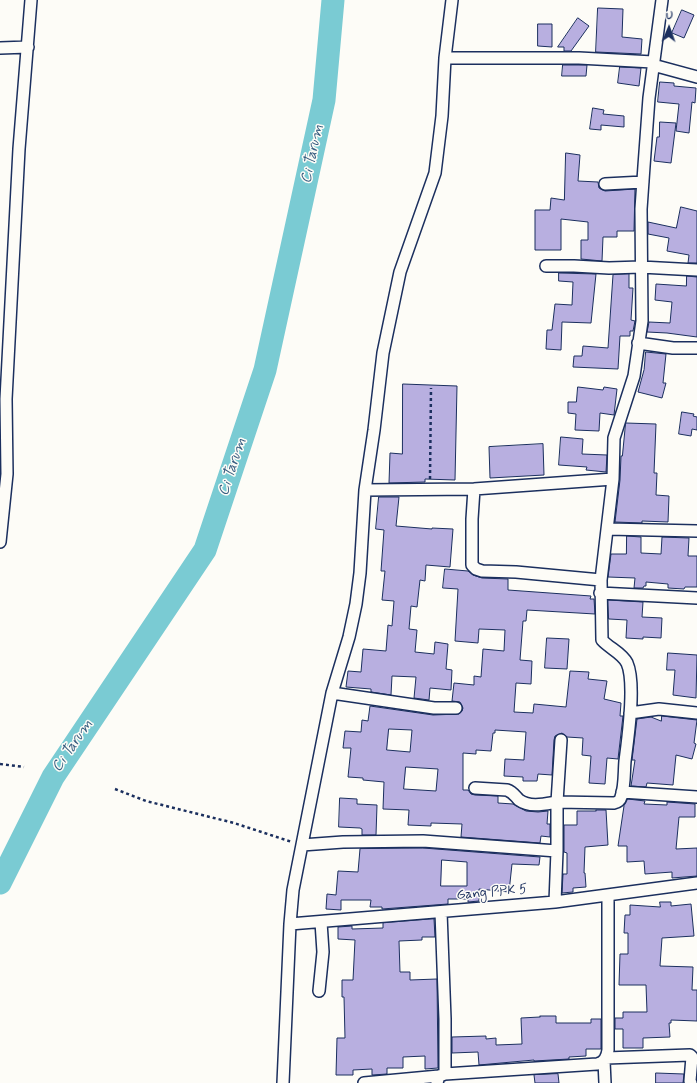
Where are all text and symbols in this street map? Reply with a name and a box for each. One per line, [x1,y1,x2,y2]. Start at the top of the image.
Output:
north arrow [649,8,689,48]
text: U [666,9,673,23]
water label: Ci Tarum [298,123,328,185]
water label: Ci Tarum [215,436,251,498]
water label: Ci Tarum [49,716,97,776]
street label: Gang PPK 5 [456,882,528,904]

